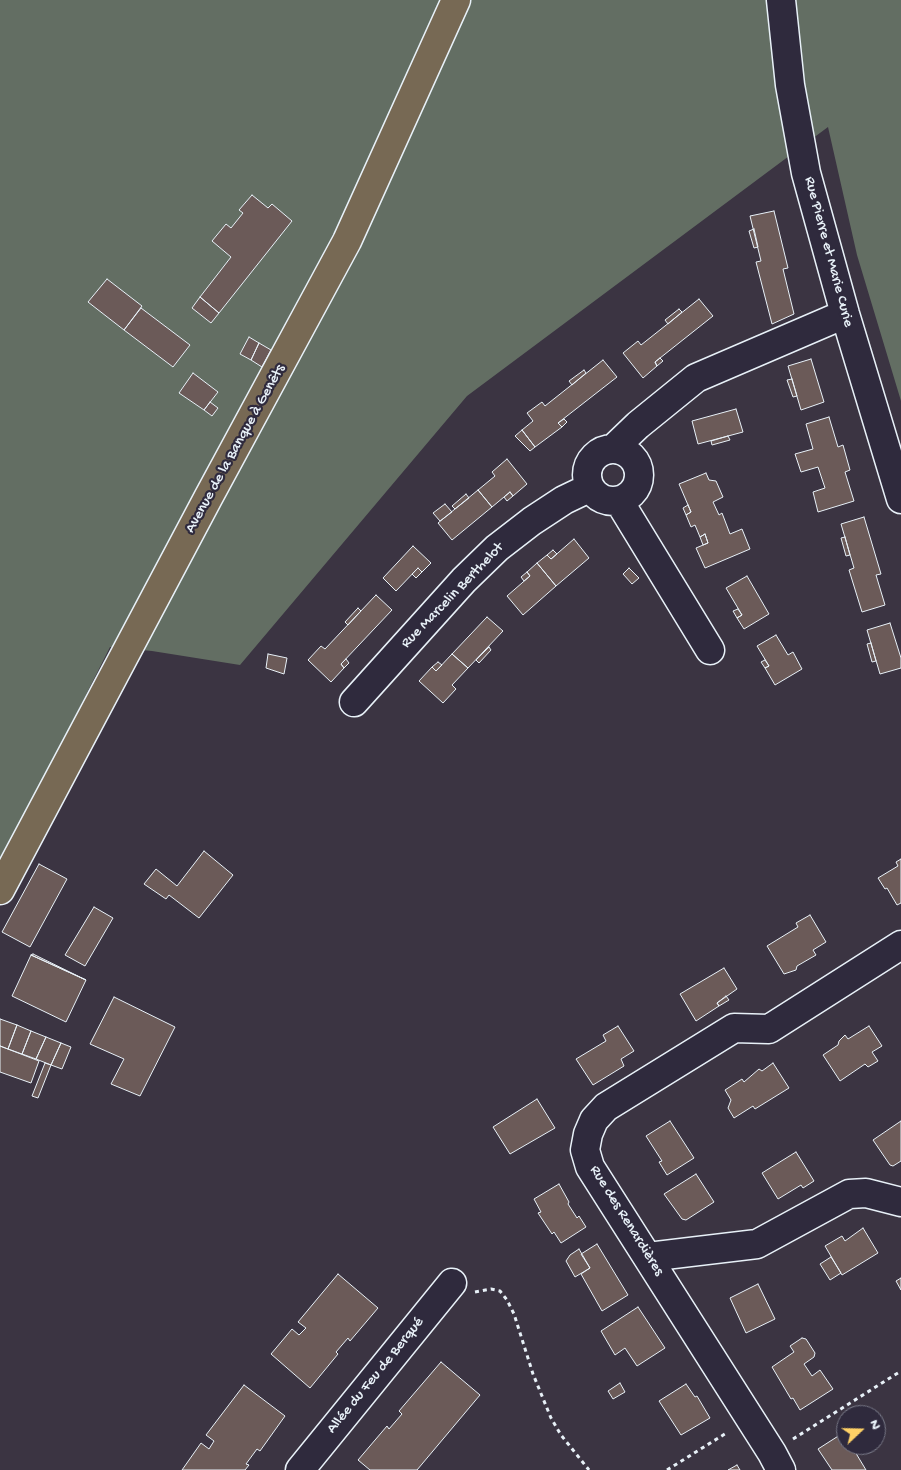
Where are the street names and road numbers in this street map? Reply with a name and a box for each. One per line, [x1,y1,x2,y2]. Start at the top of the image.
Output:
street label: Rue Pierre et Marie Curie [799,175,857,329]
street label: Avenue de la Banque à Genêts [182,362,290,536]
street label: Rue Marcelin Berthelot [398,539,508,653]
street label: Rue des Renardières [585,1163,667,1279]
street label: Allée du Feu de Berqué [324,1314,428,1438]

